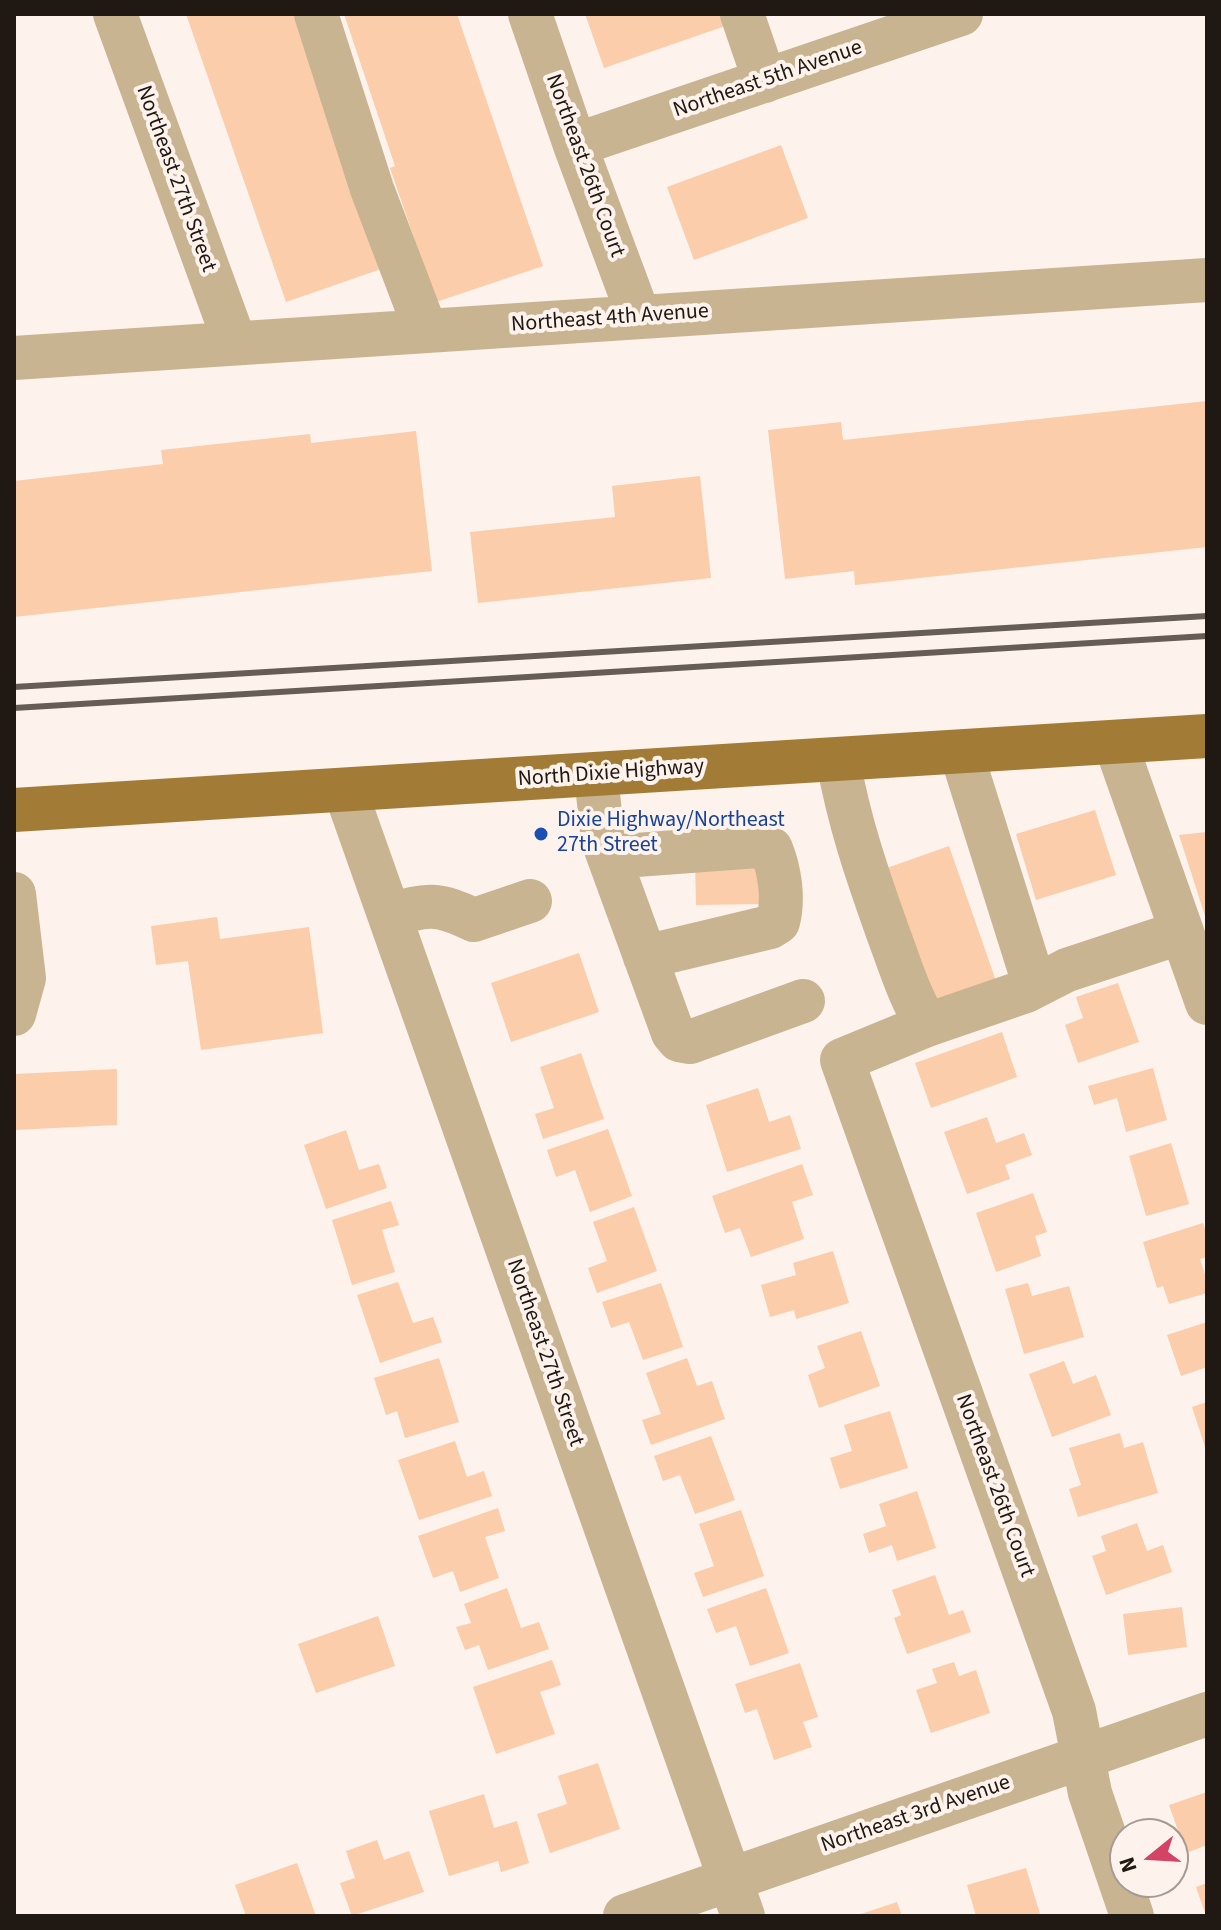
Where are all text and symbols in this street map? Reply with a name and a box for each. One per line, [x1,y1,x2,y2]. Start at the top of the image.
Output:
street label: Northeast 5th Avenue [670,35,866,125]
street label: Northeast 26th Court [539,71,629,261]
street label: Northeast 27th Street [129,82,221,276]
street label: Northeast 4th Avenue [510,299,710,339]
street label: North Dixie Highway [517,754,705,794]
place label: Dixie Highway/Northeast 27th Street [557,808,785,860]
marker: Dixie Highway/Northeast 27th Street [532,825,550,843]
street label: Northeast 27th Street [500,1256,588,1450]
street label: Northeast 26th Court [949,1391,1039,1581]
street label: Northeast 3rd Avenue [818,1770,1014,1860]
north arrow [1109,1818,1189,1898]
text: N [1111,1853,1146,1877]

